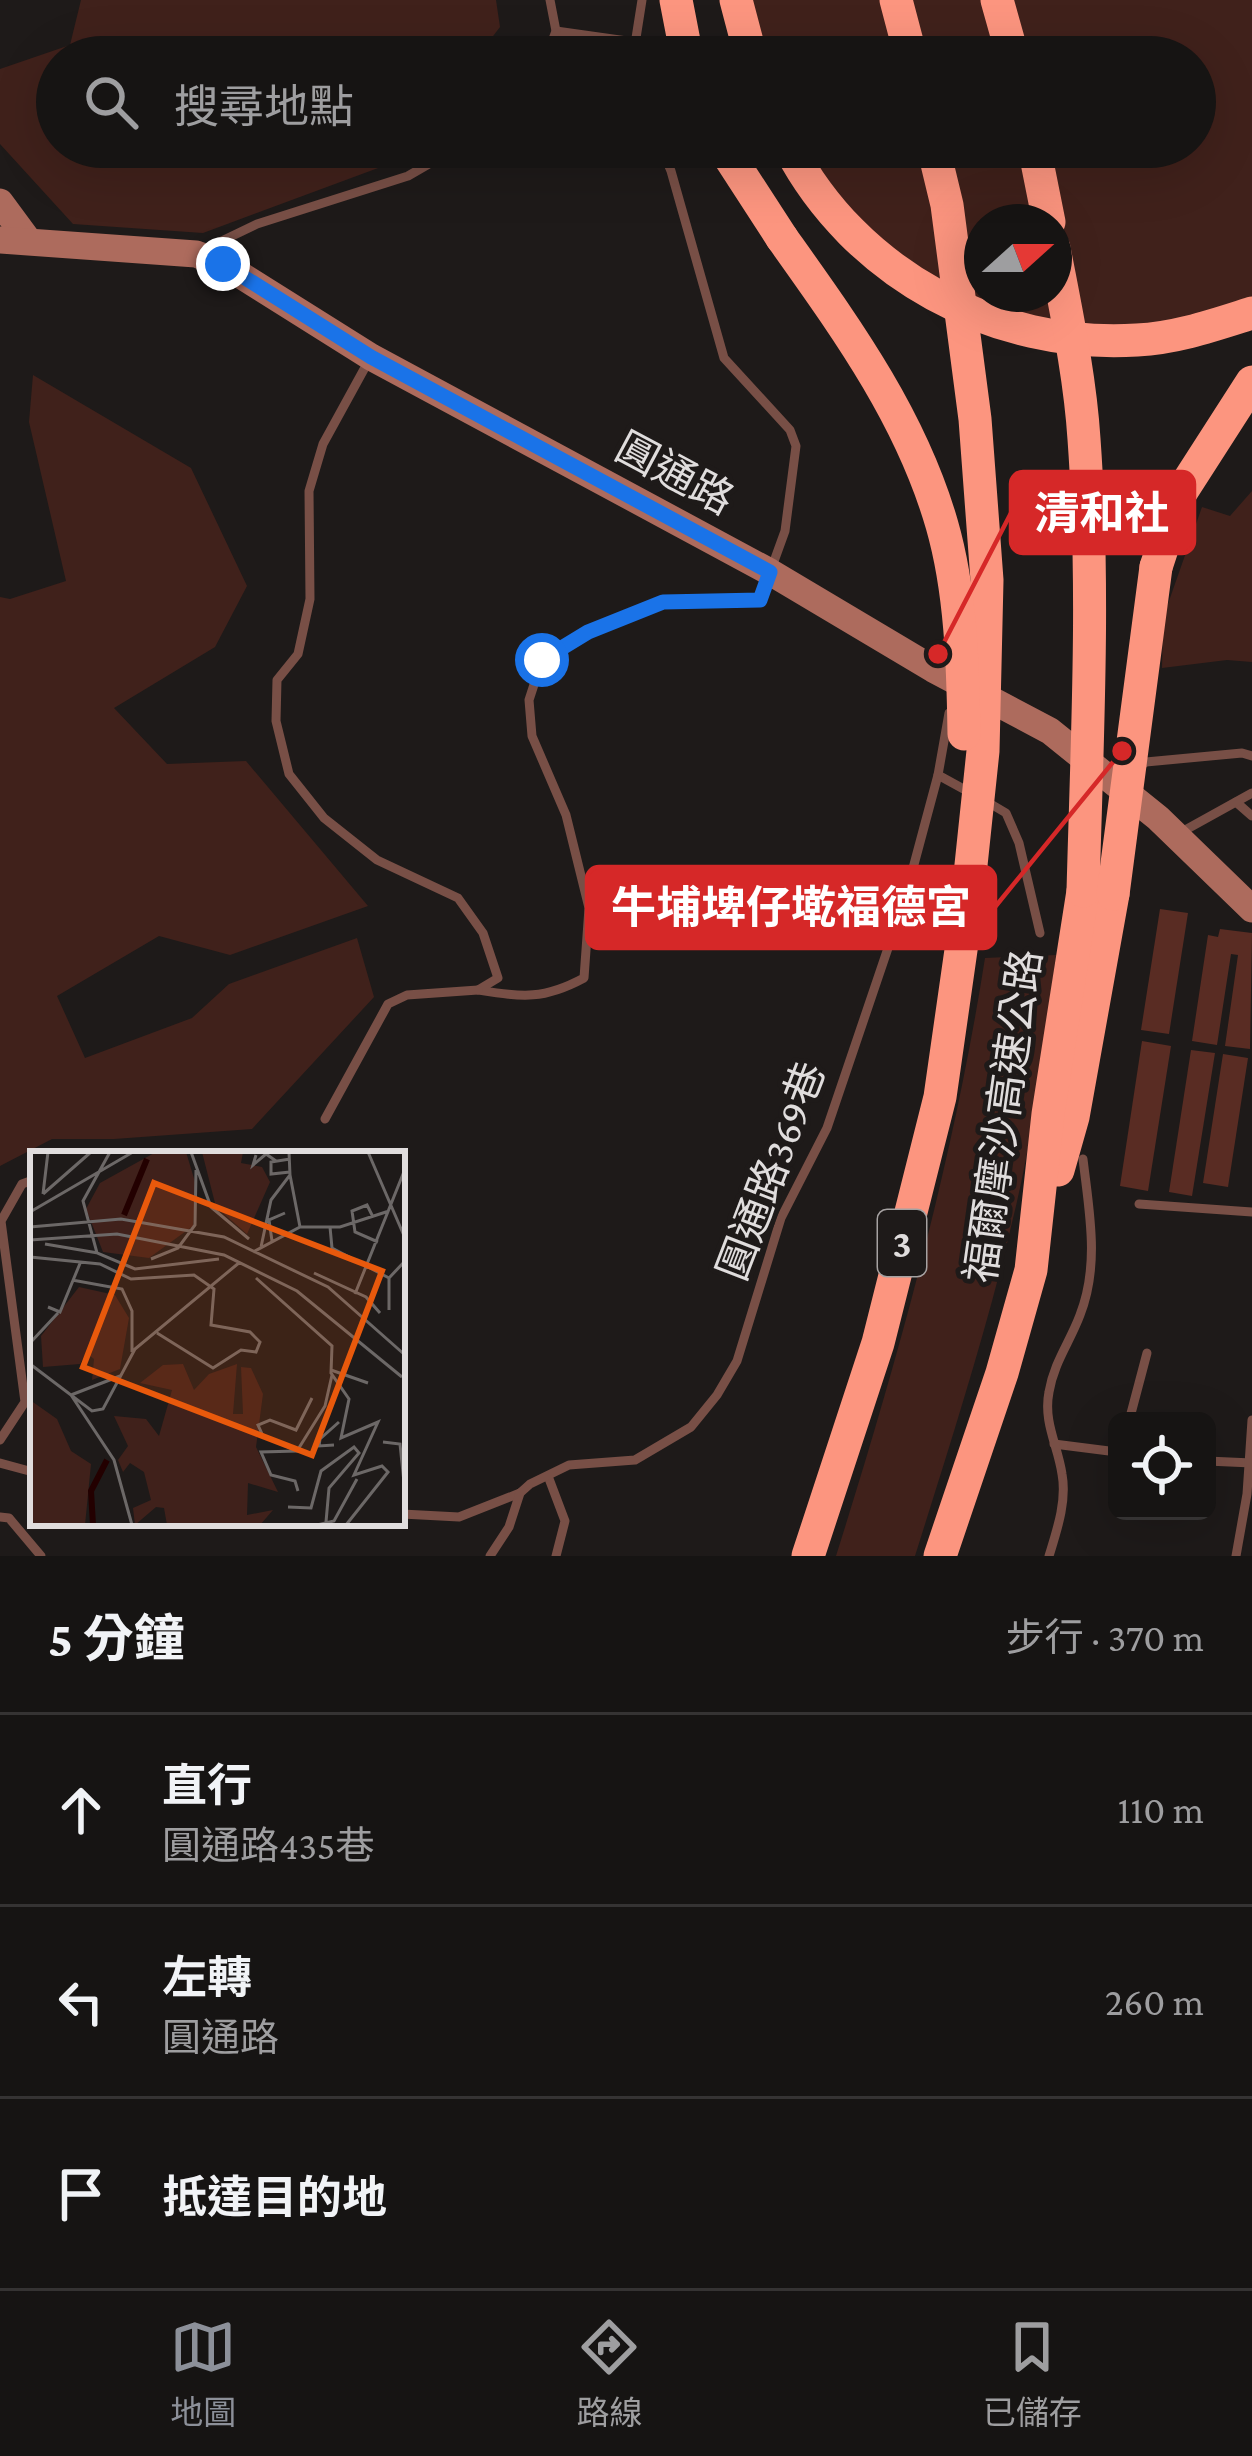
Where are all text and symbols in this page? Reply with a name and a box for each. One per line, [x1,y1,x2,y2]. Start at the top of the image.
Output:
search box [36,36,1216,168]
icon: search [78,69,144,135]
text: 搜尋地點 [174,82,354,132]
north arrow [964,204,1072,312]
route end [196,237,250,291]
street label: 圓通路 [608,423,742,523]
callout: 清和社 [1011,472,1194,553]
text: 清和社 [1034,489,1170,539]
route start [515,633,569,687]
callout: 牛埔埤仔墘福德宮 [587,867,995,948]
text: 牛埔埤仔墘福德宮 [611,883,971,933]
street label: 福爾摩沙高速公路 [956,946,1050,1286]
street label: 圓通路369巷 [708,1055,834,1287]
inset map [30,1151,405,1526]
road number: 3 [878,1210,926,1276]
map controls [1108,1412,1216,1520]
button: locate [1108,1412,1216,1520]
text: 5 分鐘 [48,1610,185,1667]
text: 步行 · 370 m [1006,1616,1204,1659]
text: 直行 [162,1761,252,1811]
icon: ahead [48,1777,114,1843]
text: 110 m [1117,1788,1204,1831]
text: 圓通路435巷 [162,1824,374,1867]
text: 左轉 [162,1953,252,2003]
icon: left [48,1969,114,2035]
text: 260 m [1105,1980,1204,2023]
text: 圓通路 [162,2016,279,2059]
icon: arrive [48,2161,114,2227]
text: 抵達目的地 [162,2173,387,2223]
tab: 地圖 [170,2314,236,2434]
tab: 路線 [576,2314,642,2434]
tab: 已儲存 [983,2314,1082,2434]

